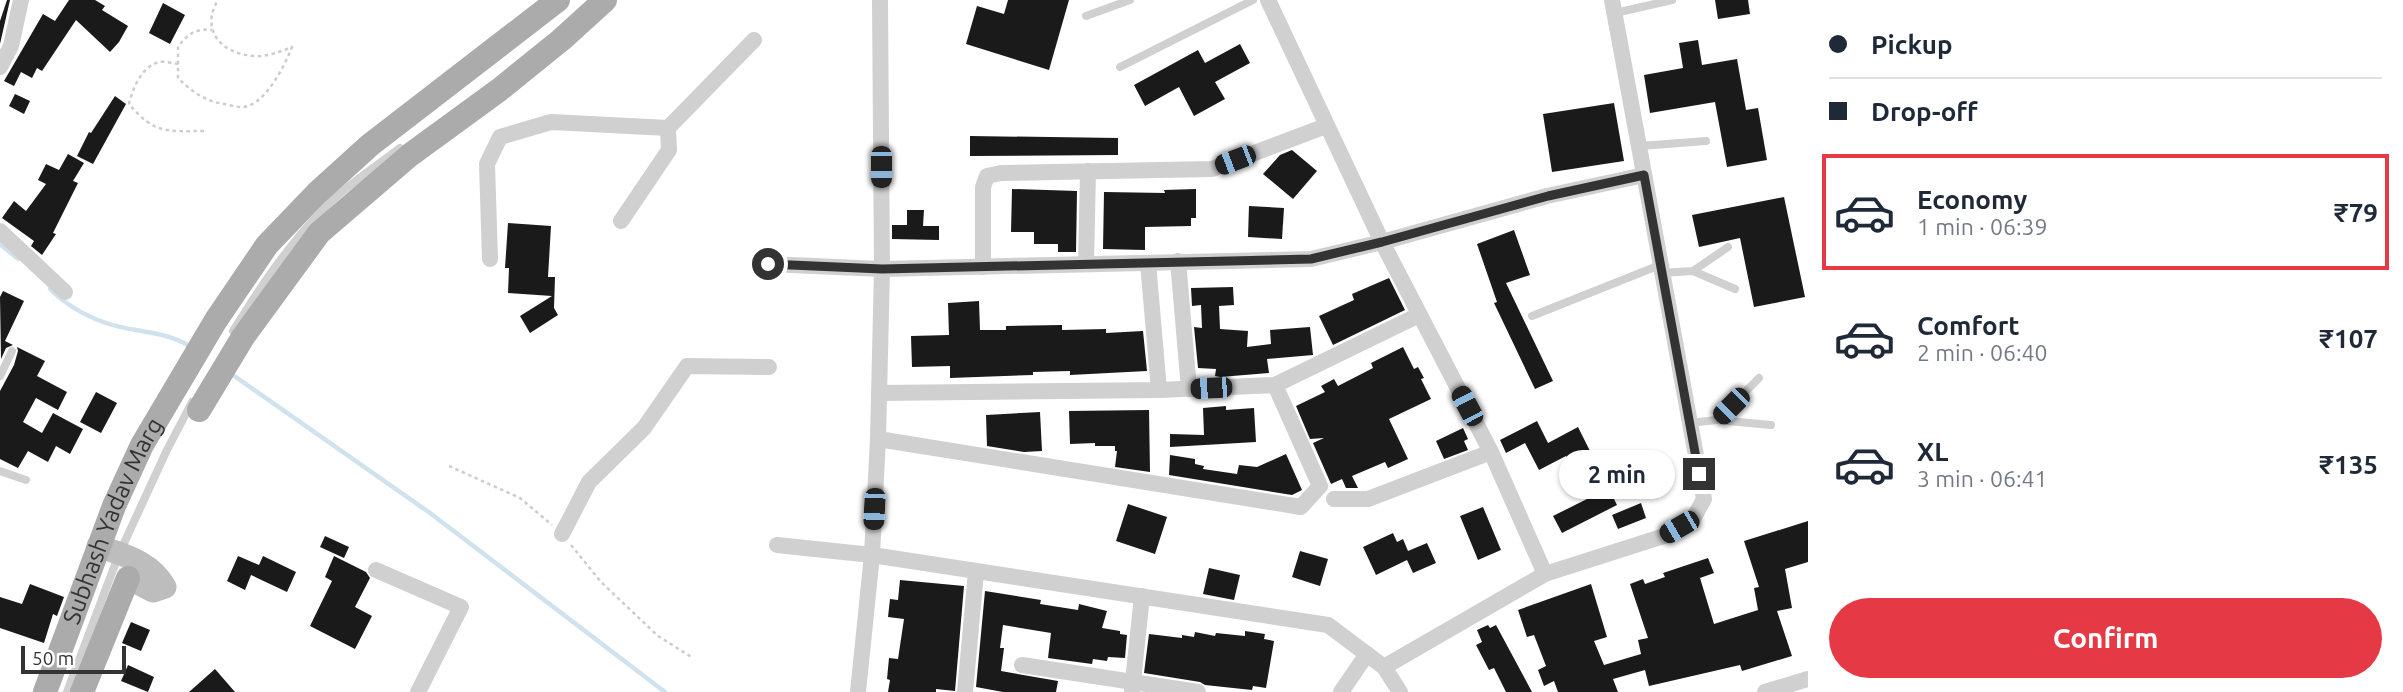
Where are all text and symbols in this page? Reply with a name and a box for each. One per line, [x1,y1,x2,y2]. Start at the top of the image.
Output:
text: Pickup [1871,30,1953,59]
text: Drop-off [1871,97,1978,126]
car [1212,143,1259,177]
car [871,146,892,188]
icon: car [1833,181,1896,244]
text: Economy [1917,185,2027,214]
text: ₹79 [2334,198,2378,227]
text: 1 min · 06:39 [1917,214,2048,239]
route start [752,248,784,280]
icon: car [1833,307,1896,370]
text: Comfort [1917,311,2020,340]
text: ₹107 [2319,324,2378,353]
text: 2 min · 06:40 [1917,340,2048,365]
car [1190,376,1233,400]
car [1448,383,1487,429]
car [1709,384,1754,428]
street label: Subhash Yadav Marg [57,413,168,628]
icon: car [1833,433,1896,496]
text: XL [1917,437,1948,466]
callout: 2 min [1559,449,1674,498]
text: ₹135 [2319,450,2378,479]
route end [1683,458,1715,490]
text: 2 min [1588,462,1646,487]
text: 3 min · 06:41 [1917,466,2048,491]
car [863,487,886,531]
car [1656,507,1703,547]
button: Confirm [1829,598,2382,678]
scale bar [21,643,126,675]
text: 50 m [32,647,74,669]

